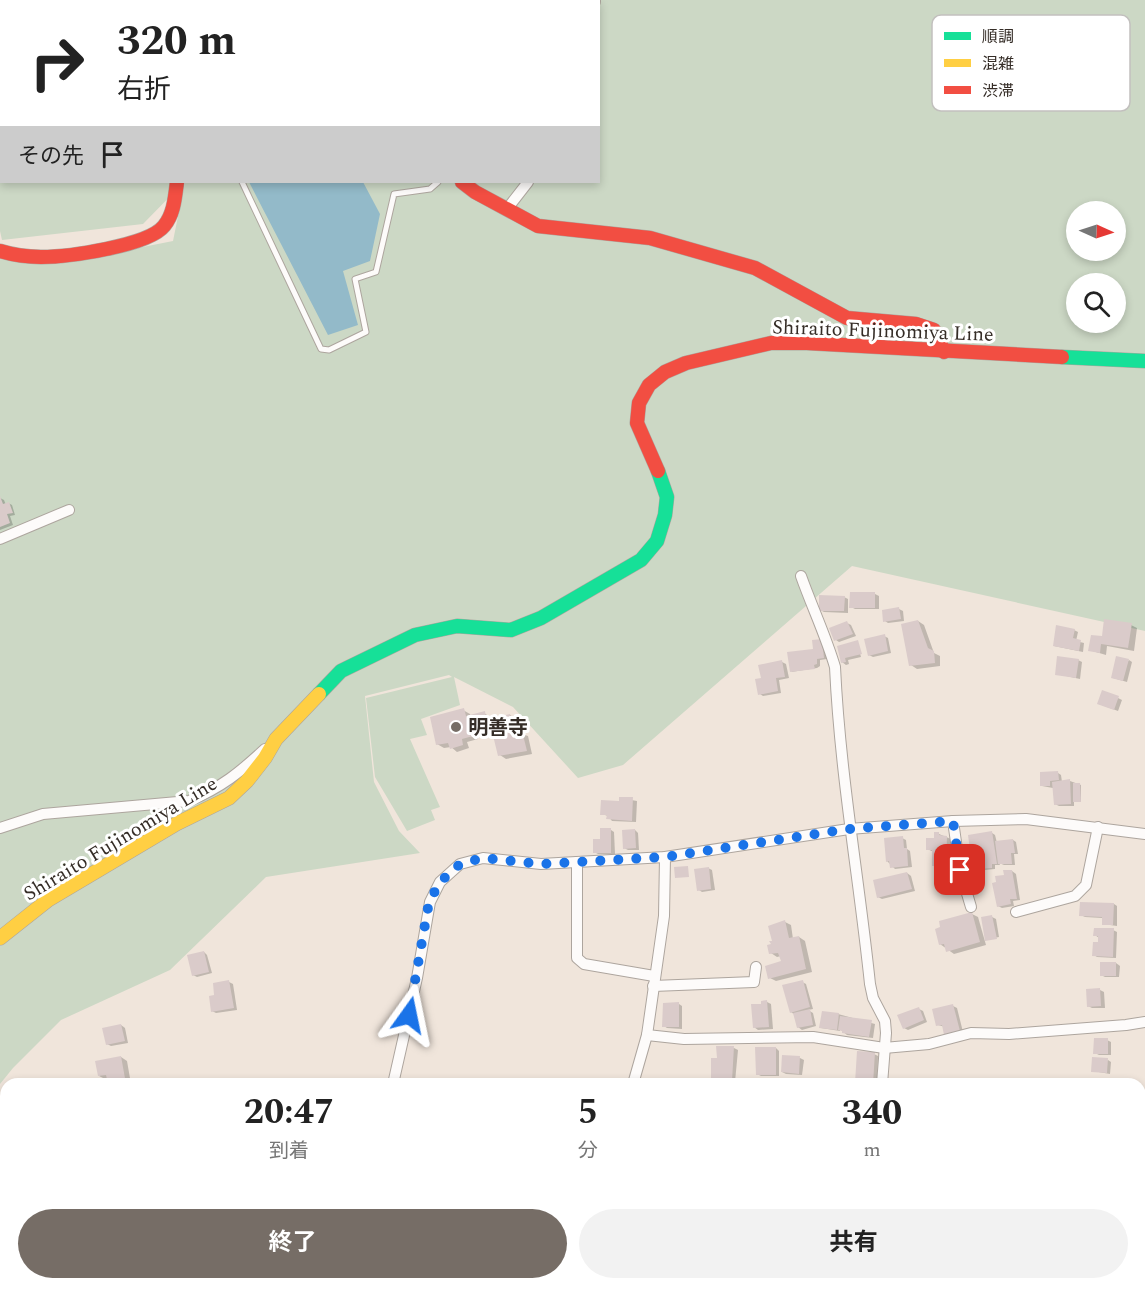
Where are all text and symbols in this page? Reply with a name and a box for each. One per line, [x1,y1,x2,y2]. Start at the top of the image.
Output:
text: 320 m [117,10,236,73]
legend [932,15,1130,111]
icon: right [18,24,96,102]
text: 順調 [982,25,1014,49]
text: 混雑 [982,52,1014,76]
text: 右折 [117,69,171,111]
text: 渋滞 [982,79,1014,103]
icon: arrive [96,138,129,171]
text: その先 [18,140,84,173]
north arrow [1066,201,1126,261]
map controls [1066,201,1126,333]
button: search [1066,273,1126,333]
street label: Shiraito Fujinomiya Line [772,312,994,350]
place label: 明善寺 [468,713,528,743]
marker: 明善寺 [449,720,463,734]
street label: Shiraito Fujinomiya Line [18,769,223,909]
pin [934,844,985,895]
icon: arrive [943,853,976,886]
position arrow [377,983,441,1047]
text: 20:47 [244,1085,334,1140]
text: 5 [578,1085,598,1140]
text: 340 [842,1086,902,1141]
text: m [863,1135,881,1165]
text: 到着 [269,1136,309,1166]
text: 分 [578,1136,598,1166]
button: 終了 [18,1209,567,1278]
button: 共有 [579,1209,1128,1278]

